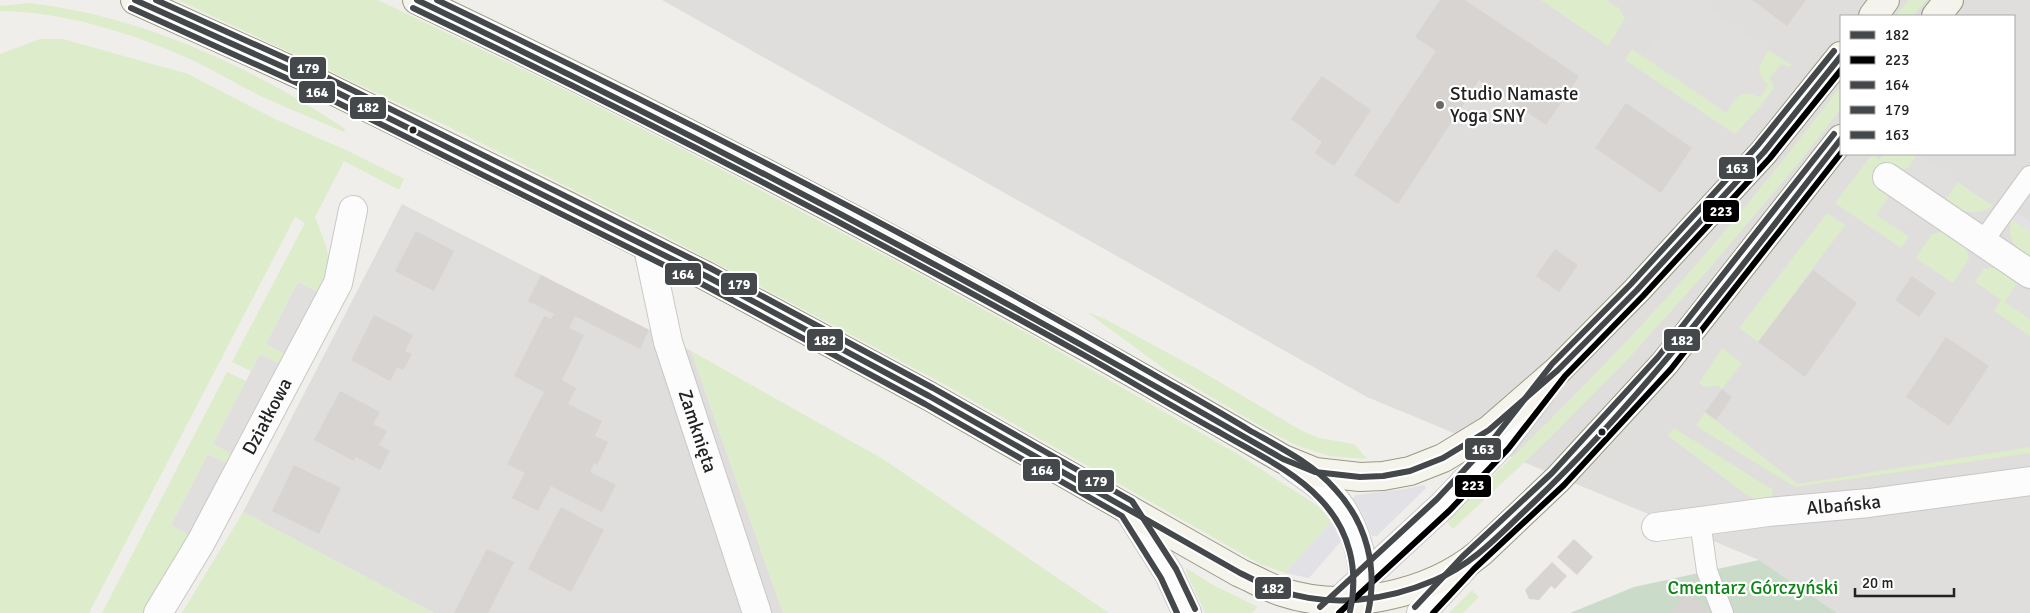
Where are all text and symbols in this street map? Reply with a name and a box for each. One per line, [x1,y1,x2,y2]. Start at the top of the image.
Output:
legend [1840,15,2015,155]
text: 182 [1885,26,1909,44]
text: 223 [1885,51,1909,69]
line badge: 179 [289,56,327,80]
text: 179 [297,60,320,77]
text: 164 [1885,76,1909,94]
line badge: 164 [298,80,336,104]
place label: Studio Namaste Yoga SNY [1450,82,1578,128]
text: 164 [306,84,329,101]
line badge: 182 [349,96,387,120]
text: 182 [357,99,379,116]
marker: Studio Namaste Yoga SNY [1434,99,1446,111]
text: 179 [1885,101,1909,119]
unlabelled marker [408,125,418,135]
text: 163 [1885,126,1909,144]
line badge: 163 [1718,156,1756,180]
text: 163 [1726,160,1748,177]
line badge: 223 [1702,199,1740,223]
text: 223 [1710,203,1732,220]
line badge: 164 [664,262,702,286]
text: 164 [672,266,695,283]
line badge: 179 [720,272,758,296]
text: 179 [728,276,751,293]
line badge: 182 [806,328,844,352]
line badge: 182 [1663,328,1701,352]
text: 182 [814,332,836,349]
text: 182 [1671,332,1693,349]
street label: Działkowa [237,374,298,459]
street label: Zamknięta [672,387,722,476]
unlabelled marker [1597,427,1607,437]
line badge: 163 [1464,437,1502,461]
text: 163 [1472,441,1494,458]
line badge: 164 [1022,458,1061,482]
text: 164 [1031,462,1054,479]
line badge: 179 [1077,469,1115,493]
text: 179 [1085,473,1108,490]
line badge: 223 [1454,474,1492,498]
text: 223 [1462,477,1484,494]
street label: Albańska [1806,490,1882,521]
scale bar [1855,566,1954,598]
text: 20 m [1862,574,1893,592]
line badge: 182 [1254,576,1292,600]
park label: Cmentarz Górczyński [1668,576,1838,600]
text: 182 [1262,580,1284,597]

